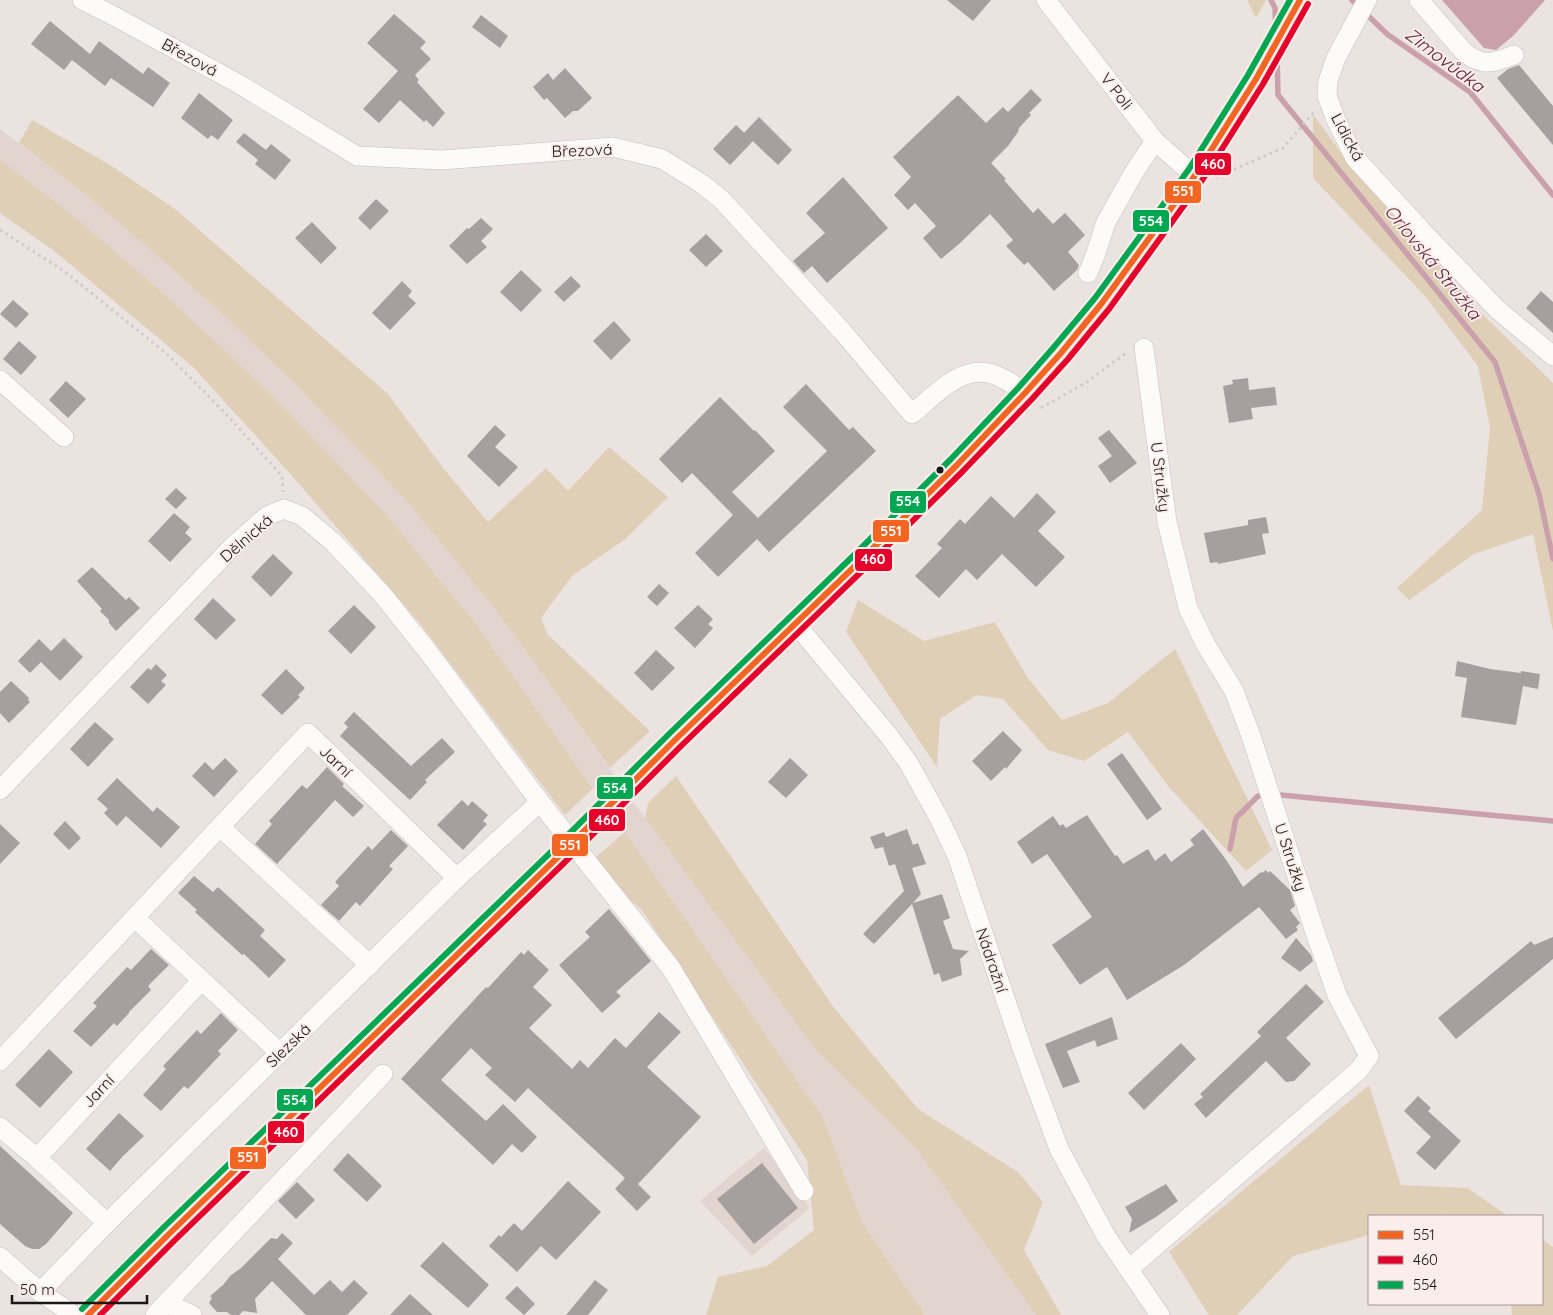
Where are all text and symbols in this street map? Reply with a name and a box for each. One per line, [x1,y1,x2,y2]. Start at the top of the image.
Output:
water label: Zimovůdka [1401,23,1490,98]
street label: Březová [159,34,221,80]
street label: V Poli [1096,69,1138,113]
street label: Lidická [1327,110,1369,164]
street label: Březová [551,139,613,161]
line badge: 460 [1194,152,1232,176]
text: 460 [1201,155,1226,173]
line badge: 551 [1164,180,1202,204]
text: 551 [1172,182,1194,200]
water label: Orlovská Stružka [1380,200,1487,325]
line badge: 554 [1132,209,1170,233]
text: 554 [1139,212,1163,230]
street label: U Stružky [1147,441,1175,513]
unlabelled marker [935,465,945,475]
line badge: 554 [889,490,927,514]
text: 554 [896,492,920,510]
street label: Dělnická [215,510,277,566]
line badge: 551 [872,519,910,543]
text: 551 [880,522,902,540]
line badge: 460 [854,548,893,572]
text: 460 [861,550,886,568]
street label: Jarní [315,741,357,782]
line badge: 554 [596,776,634,800]
text: 554 [603,779,627,797]
line badge: 460 [588,808,626,832]
text: 460 [595,811,620,829]
street label: U Stružky [1271,820,1311,894]
line badge: 551 [551,833,589,857]
text: 551 [559,836,581,854]
street label: Nádražní [972,925,1013,995]
street label: Slezská [261,1019,315,1071]
street label: Jarní [78,1070,119,1112]
line badge: 554 [276,1088,314,1112]
text: 554 [283,1091,307,1109]
line badge: 460 [267,1120,305,1144]
text: 460 [274,1123,299,1141]
line badge: 551 [229,1146,267,1170]
text: 551 [237,1148,259,1166]
legend [1368,1215,1543,1305]
text: 551 [1413,1225,1435,1244]
text: 460 [1413,1250,1438,1269]
scale bar [12,1272,148,1304]
text: 554 [1413,1275,1437,1294]
text: 50 m [20,1280,55,1299]

